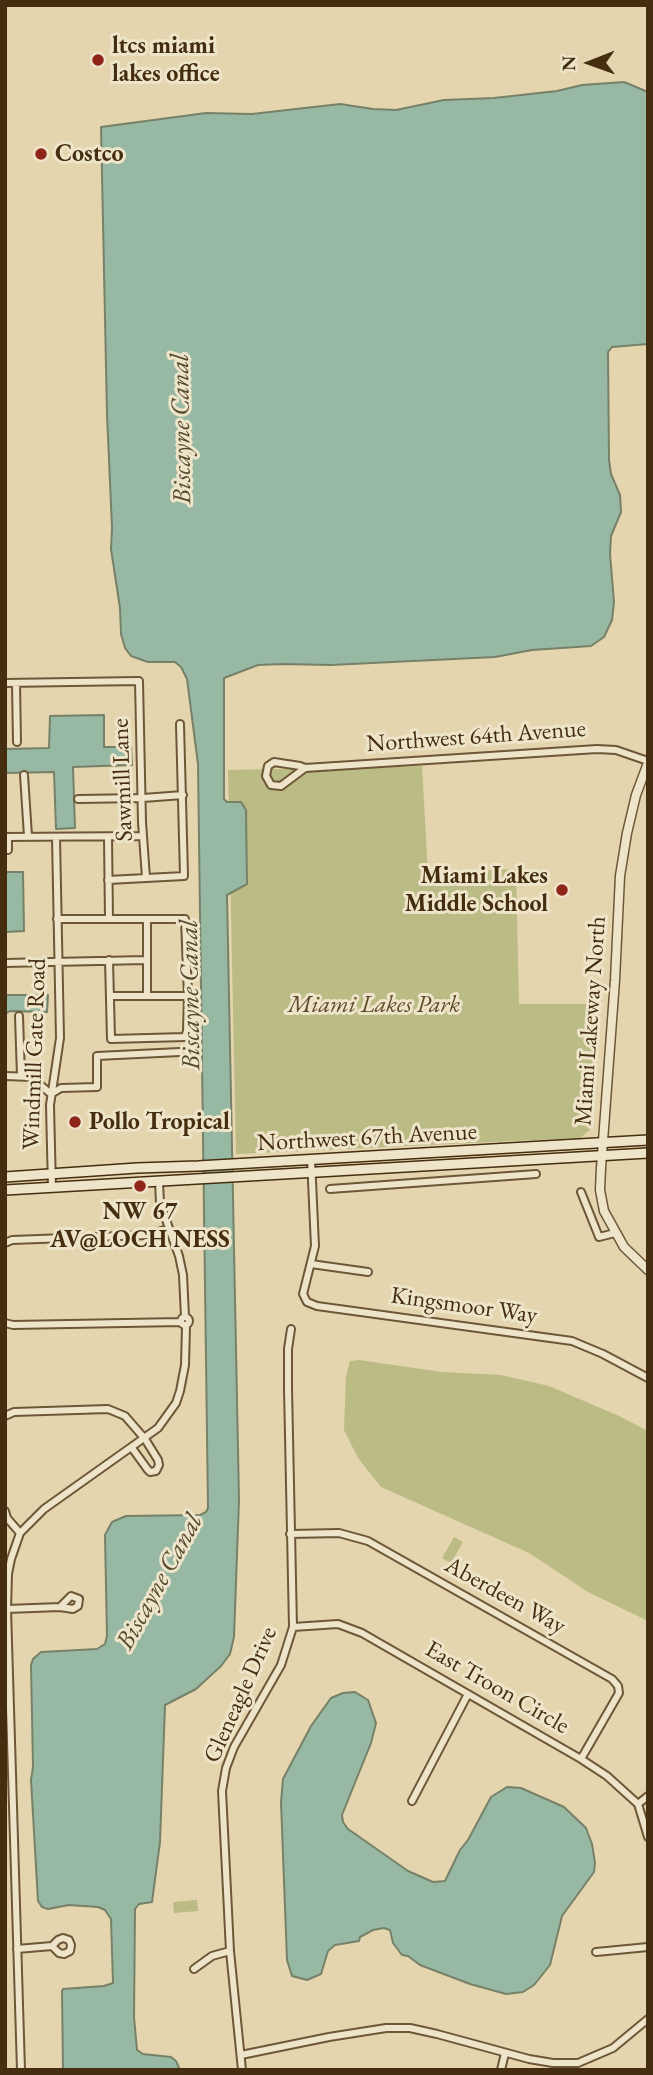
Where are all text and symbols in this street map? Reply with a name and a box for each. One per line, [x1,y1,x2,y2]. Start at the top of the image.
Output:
north arrow [555,28,625,98]
place label: ltcs miami lakes office [112,32,220,88]
marker: ltcs miami lakes office [90,52,106,68]
text: N [556,55,581,71]
place label: Costco [55,140,124,168]
marker: Costco [33,146,49,162]
water label: Biscayne Canal [165,354,199,504]
street label: Northwest 64th Avenue [365,715,587,759]
street label: Sawmill Lane [106,718,140,842]
place label: Miami Lakes Middle School [405,862,548,918]
marker: Miami Lakes Middle School [554,882,570,898]
street label: Miami Lakeway North [569,915,613,1127]
water label: Biscayne Canal [174,920,208,1070]
street label: Windmill Gate Road [17,958,53,1150]
park label: Miami Lakes Park [288,991,460,1019]
place label: Pollo Tropical [89,1108,230,1136]
marker: Pollo Tropical [67,1114,83,1130]
street label: Northwest 67th Avenue [256,1118,478,1158]
marker: NW 67 AV@LOCH NESS [132,1178,148,1194]
place label: NW 67 AV@LOCH NESS [50,1198,230,1254]
street label: Kingsmoor Way [389,1281,539,1331]
water label: Biscayne Canal [110,1509,210,1655]
street label: Aberdeen Way [439,1551,571,1641]
street label: Gleneagle Drive [198,1623,284,1767]
street label: East Troon Circle [420,1635,574,1741]

